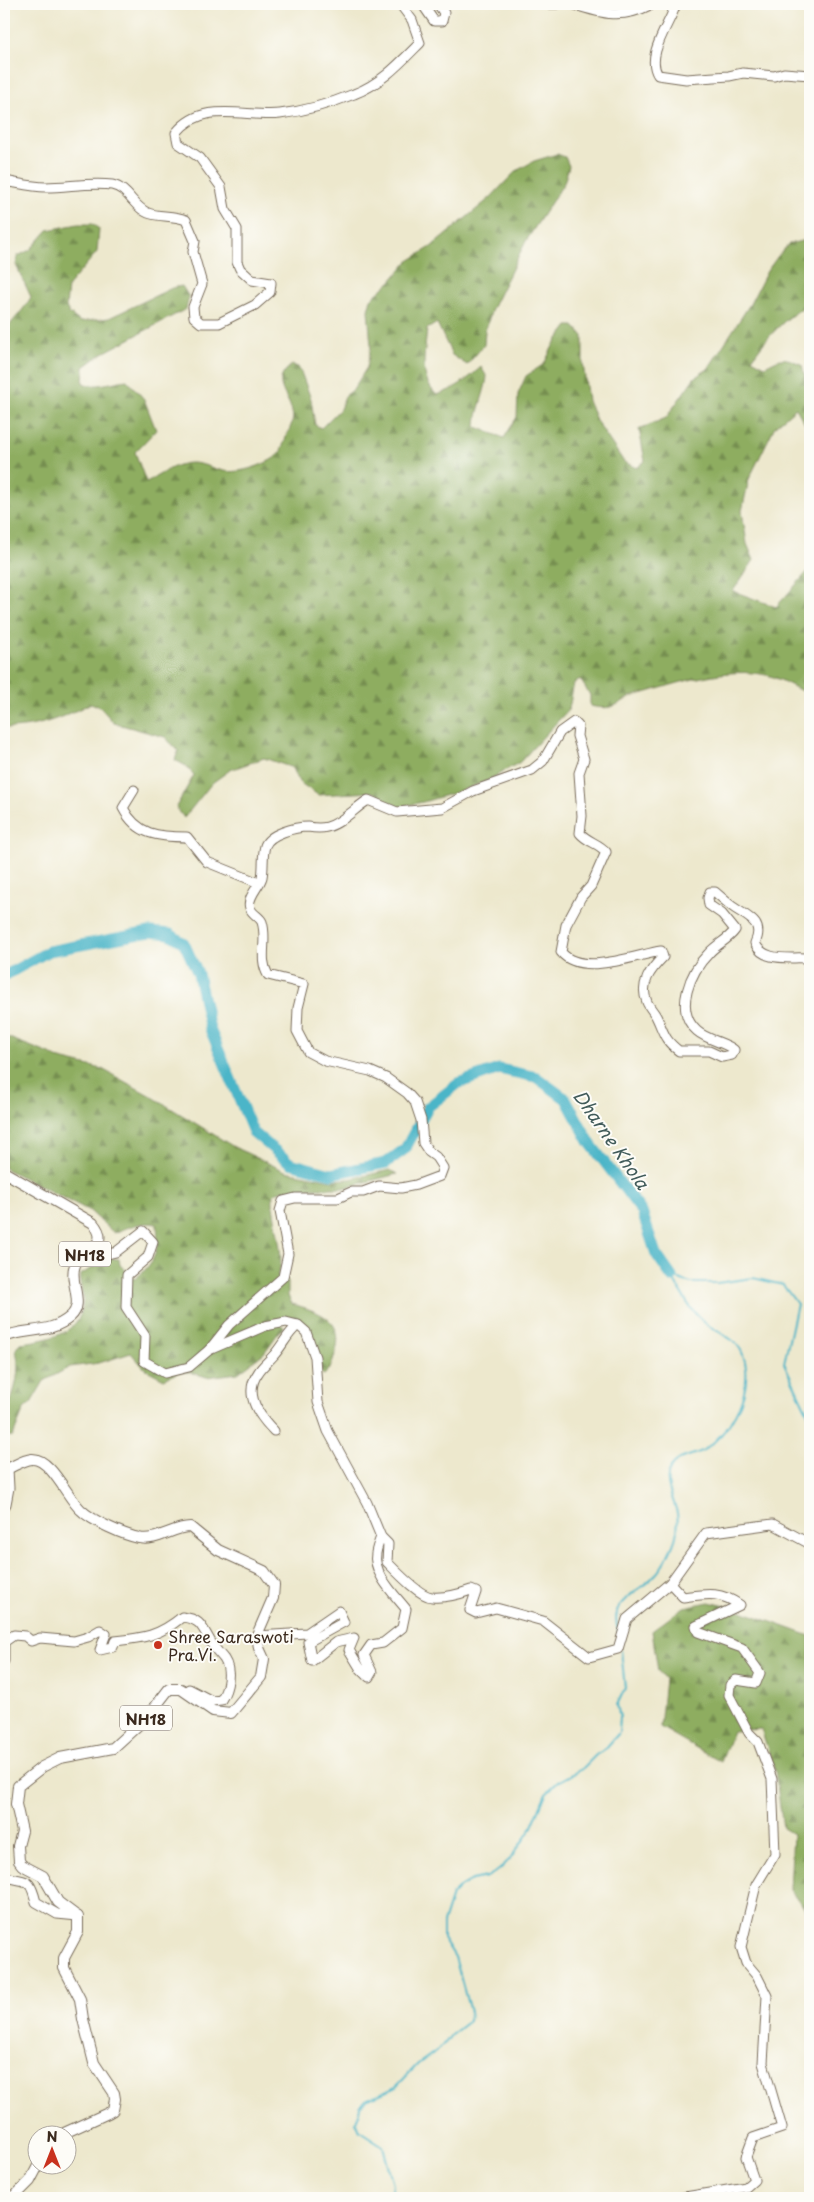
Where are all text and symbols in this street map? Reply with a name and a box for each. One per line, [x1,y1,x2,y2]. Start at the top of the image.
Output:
water label: Dharne Khola [568,1084,657,1195]
road number: NH18 [59,1242,111,1266]
place label: Shree Saraswoti Pra.Vi. [168,1624,294,1666]
marker: Shree Saraswoti Pra.Vi. [152,1639,164,1651]
road number: NH18 [120,1706,172,1730]
north arrow [28,2124,78,2174]
text: N [46,2126,58,2147]

